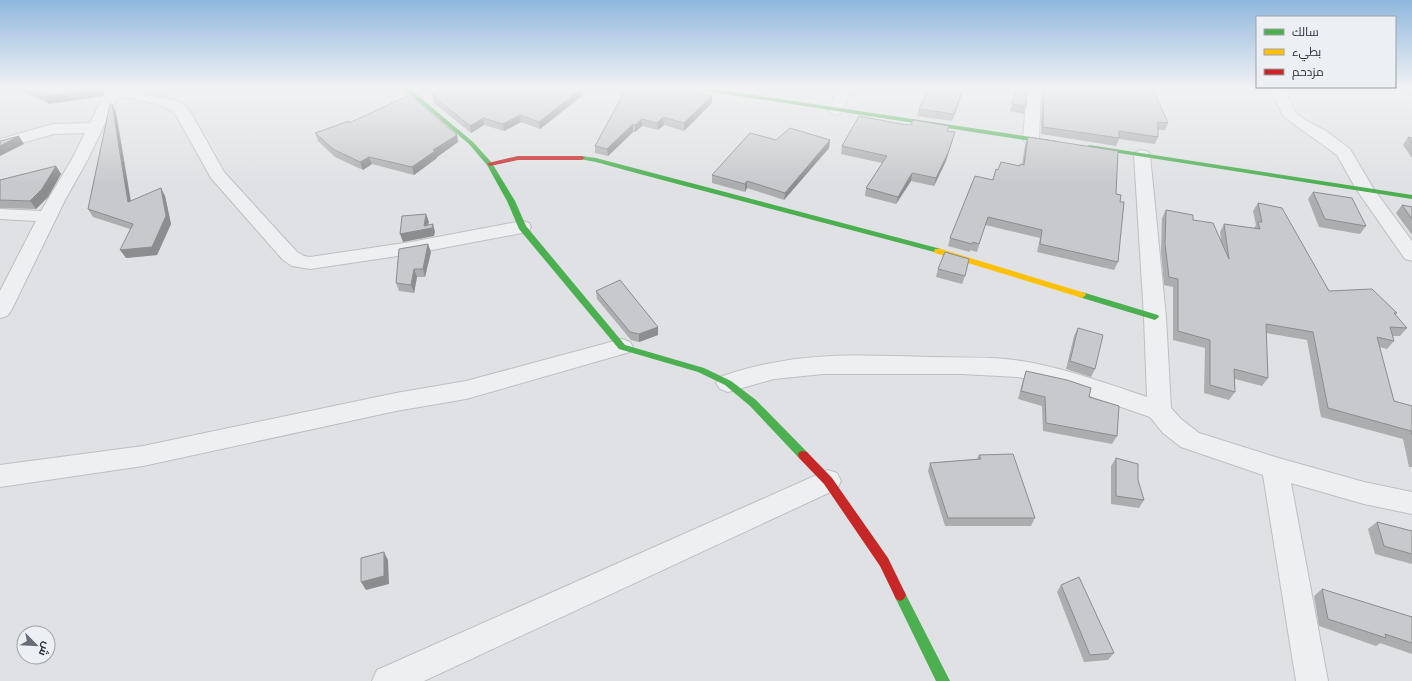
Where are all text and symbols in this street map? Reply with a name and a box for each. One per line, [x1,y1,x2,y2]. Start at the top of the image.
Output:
legend [1256,16,1396,88]
text: سالك [1292,22,1319,41]
text: بطيء [1292,42,1321,62]
text: مزدحم [1292,62,1324,81]
north arrow [16,625,56,665]
text: ش [35,639,55,659]

